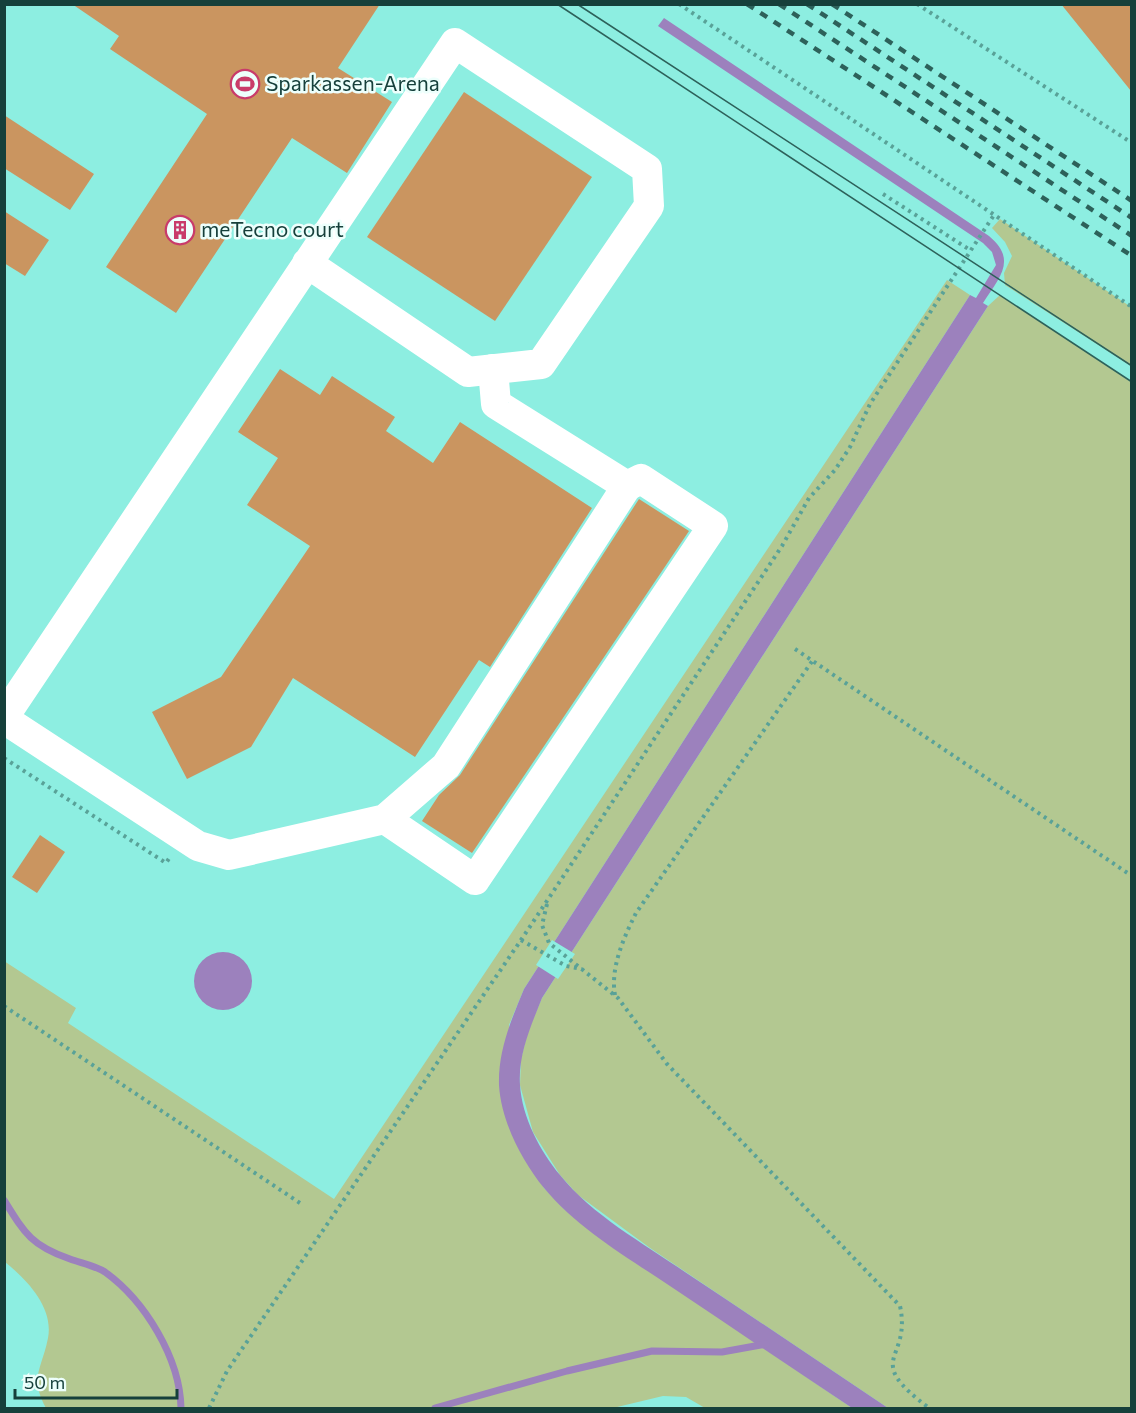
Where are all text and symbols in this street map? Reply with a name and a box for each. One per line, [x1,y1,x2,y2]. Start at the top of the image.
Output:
sports icon: Sparkassen-Arena [229,68,261,100]
place label: Sparkassen-Arena [266,70,440,95]
building icon: meTecno court [164,214,196,246]
place label: meTecno court [201,216,344,241]
scale bar [15,1362,177,1400]
text: 50 m [24,1371,65,1393]

